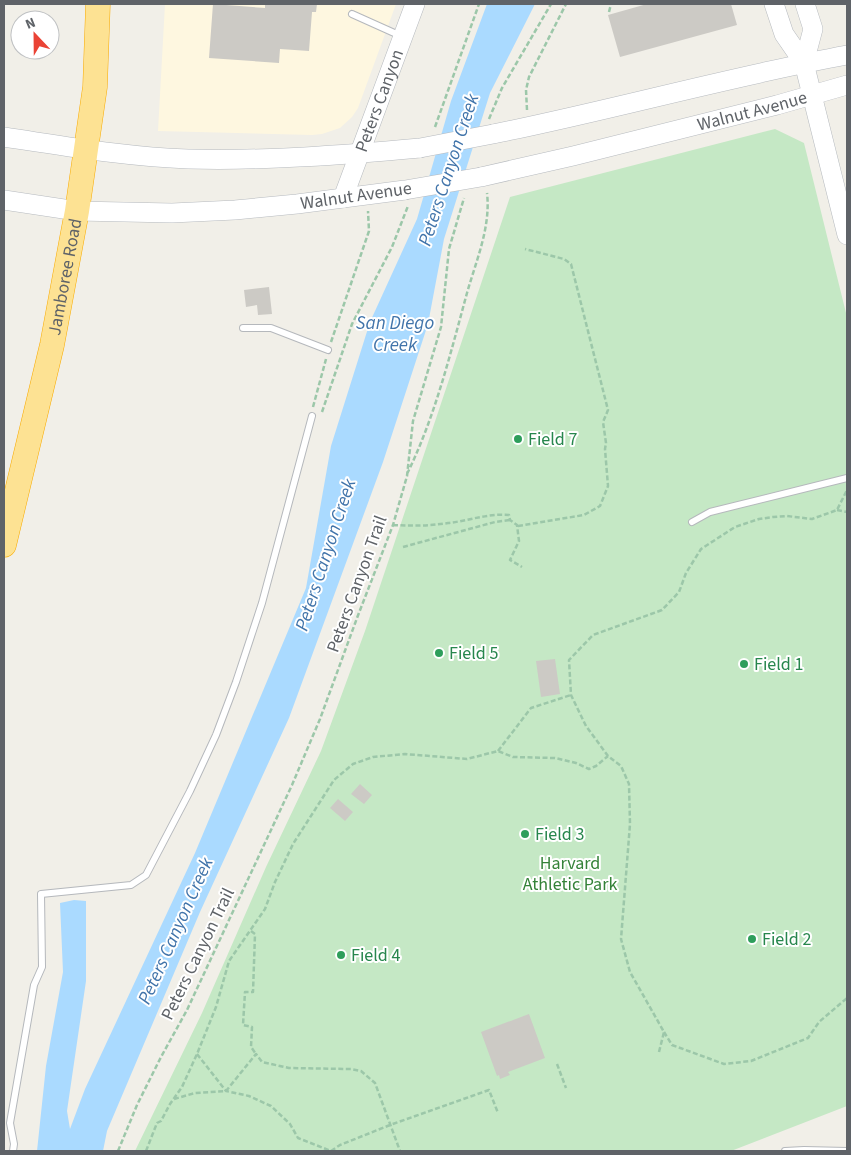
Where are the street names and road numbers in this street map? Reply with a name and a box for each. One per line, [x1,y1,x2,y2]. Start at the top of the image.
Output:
street label: Peters Canyon [349,46,410,155]
street label: Walnut Avenue [695,85,810,137]
street label: Walnut Avenue [299,176,413,216]
street label: Jamboree Road [42,216,88,337]
street label: Peters Canyon Trail [321,512,393,656]
street label: Peters Canyon Trail [155,884,241,1024]

